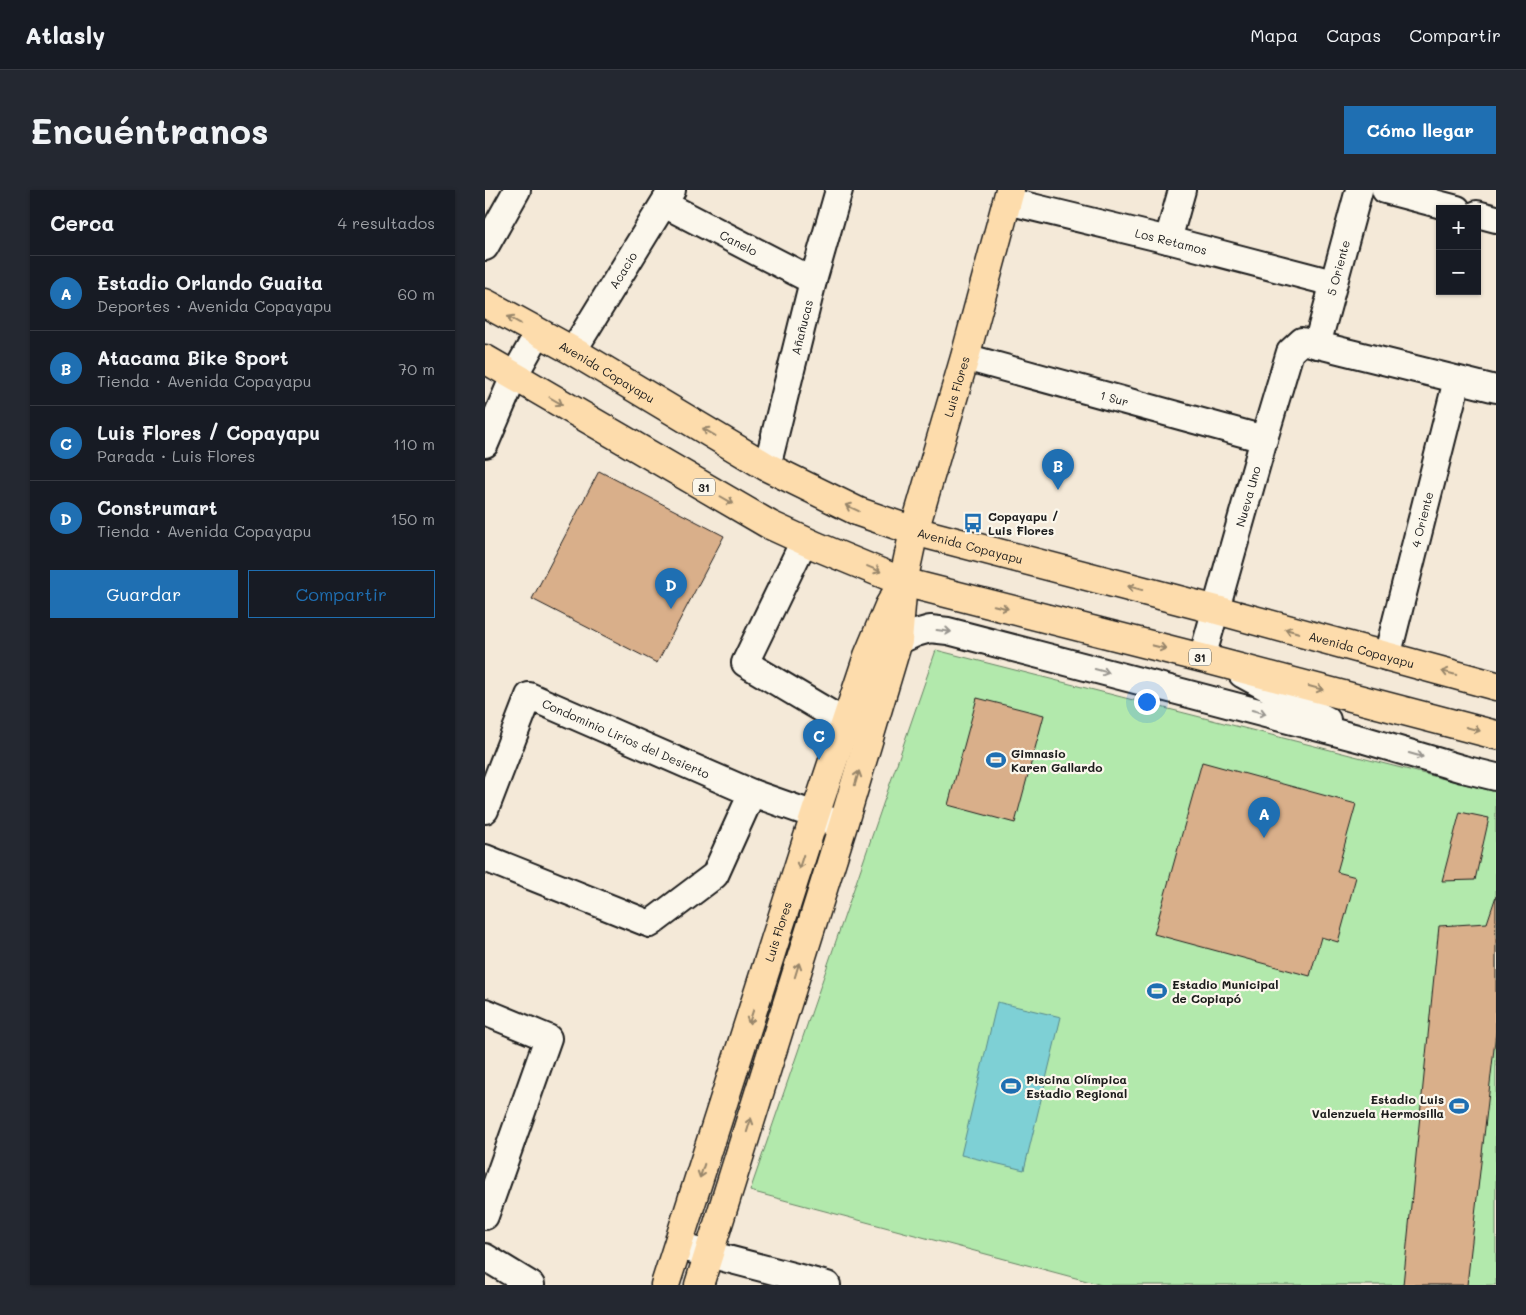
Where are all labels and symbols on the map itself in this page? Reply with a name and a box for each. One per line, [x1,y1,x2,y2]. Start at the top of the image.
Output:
street label: Los Retamos [1134,224,1209,258]
street label: Canelo [717,226,760,259]
street label: 5 Oriente [1323,238,1353,297]
street label: Acacio [605,249,640,292]
street label: Añañucas [787,298,816,356]
one-way arrow [507,315,522,325]
street label: Avenida Copayapu [556,337,658,406]
street label: Luis Flores [940,354,973,419]
street label: 1 Sur [1099,386,1130,409]
one-way arrow [548,396,563,406]
one-way arrow [702,427,716,437]
pin: B [1042,449,1074,490]
street label: Nueva Uno [1232,464,1264,529]
road number: 31 [693,478,715,496]
street label: 4 Oriente [1407,490,1437,549]
one-way arrow [719,496,733,506]
one-way arrow [845,503,860,513]
place label: Copayapu / Luis Flores [988,508,1059,538]
bus stop icon: Copayapu / Luis Flores [962,512,984,534]
street label: Avenida Copayapu [916,524,1025,567]
one-way arrow [865,565,881,574]
pin: D [655,568,687,609]
one-way arrow [1128,583,1144,593]
one-way arrow [993,602,1009,612]
one-way arrow [1284,625,1300,635]
one-way arrow [936,626,952,636]
street label: Avenida Copayapu [1307,627,1416,671]
one-way arrow [1150,642,1166,652]
road number: 31 [1189,648,1211,666]
one-way arrow [1093,667,1109,676]
one-way arrow [1441,668,1457,678]
one-way arrow [1308,684,1324,693]
your location [1134,689,1160,715]
street label: Condominio Lirios del Desierto [540,695,712,782]
one-way arrow [1251,708,1267,718]
pin: C [803,719,835,760]
one-way arrow [1465,725,1481,734]
place label: Gimnasio Karen Gallardo [1011,745,1102,775]
sports icon: Gimnasio Karen Gallardo [985,749,1007,771]
one-way arrow [1407,751,1423,761]
one-way arrow [852,770,862,786]
pin: A [1248,797,1280,838]
one-way arrow [795,854,805,870]
street label: Luis Flores [761,899,795,964]
one-way arrow [793,962,803,978]
place label: Estadio Municipal de Copiapó [1172,976,1279,1006]
sports icon: Estadio Municipal de Copiapó [1146,980,1168,1002]
one-way arrow [746,1008,756,1024]
place label: Piscina Olímpica Estadio Regional [1026,1071,1127,1101]
sports icon: Piscina Olímpica Estadio Regional [1000,1075,1022,1097]
place label: Estadio Luis Valenzuela Hermosilla [1312,1091,1444,1121]
sports icon: Estadio Luis Valenzuela Hermosilla [1448,1095,1470,1117]
one-way arrow [745,1117,755,1133]
one-way arrow [696,1163,706,1179]

